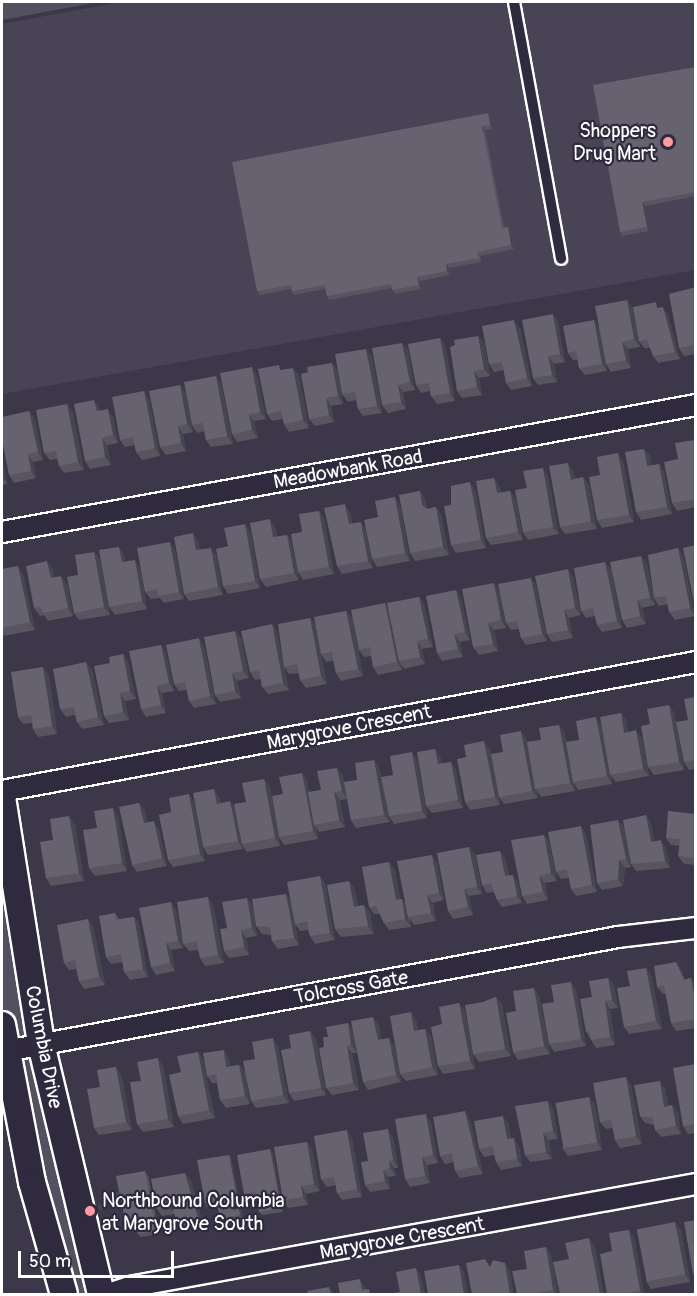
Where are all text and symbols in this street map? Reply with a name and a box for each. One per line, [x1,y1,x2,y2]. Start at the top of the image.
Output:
place label: Shoppers Drug Mart [573,118,656,165]
marker: Shoppers Drug Mart [661,135,675,149]
street label: Meadowbank Road [272,444,424,494]
street label: Marygrove Crescent [265,699,433,755]
street label: Tolcross Gate [292,965,410,1009]
street label: Columbia Drive [20,983,68,1111]
place label: Northbound Columbia at Marygrove South [102,1188,285,1235]
marker: Northbound Columbia at Marygrove South [83,1204,97,1218]
street label: Marygrove Crescent [318,1212,486,1264]
scale bar [21,1239,177,1277]
text: 50 m [29,1250,71,1273]

